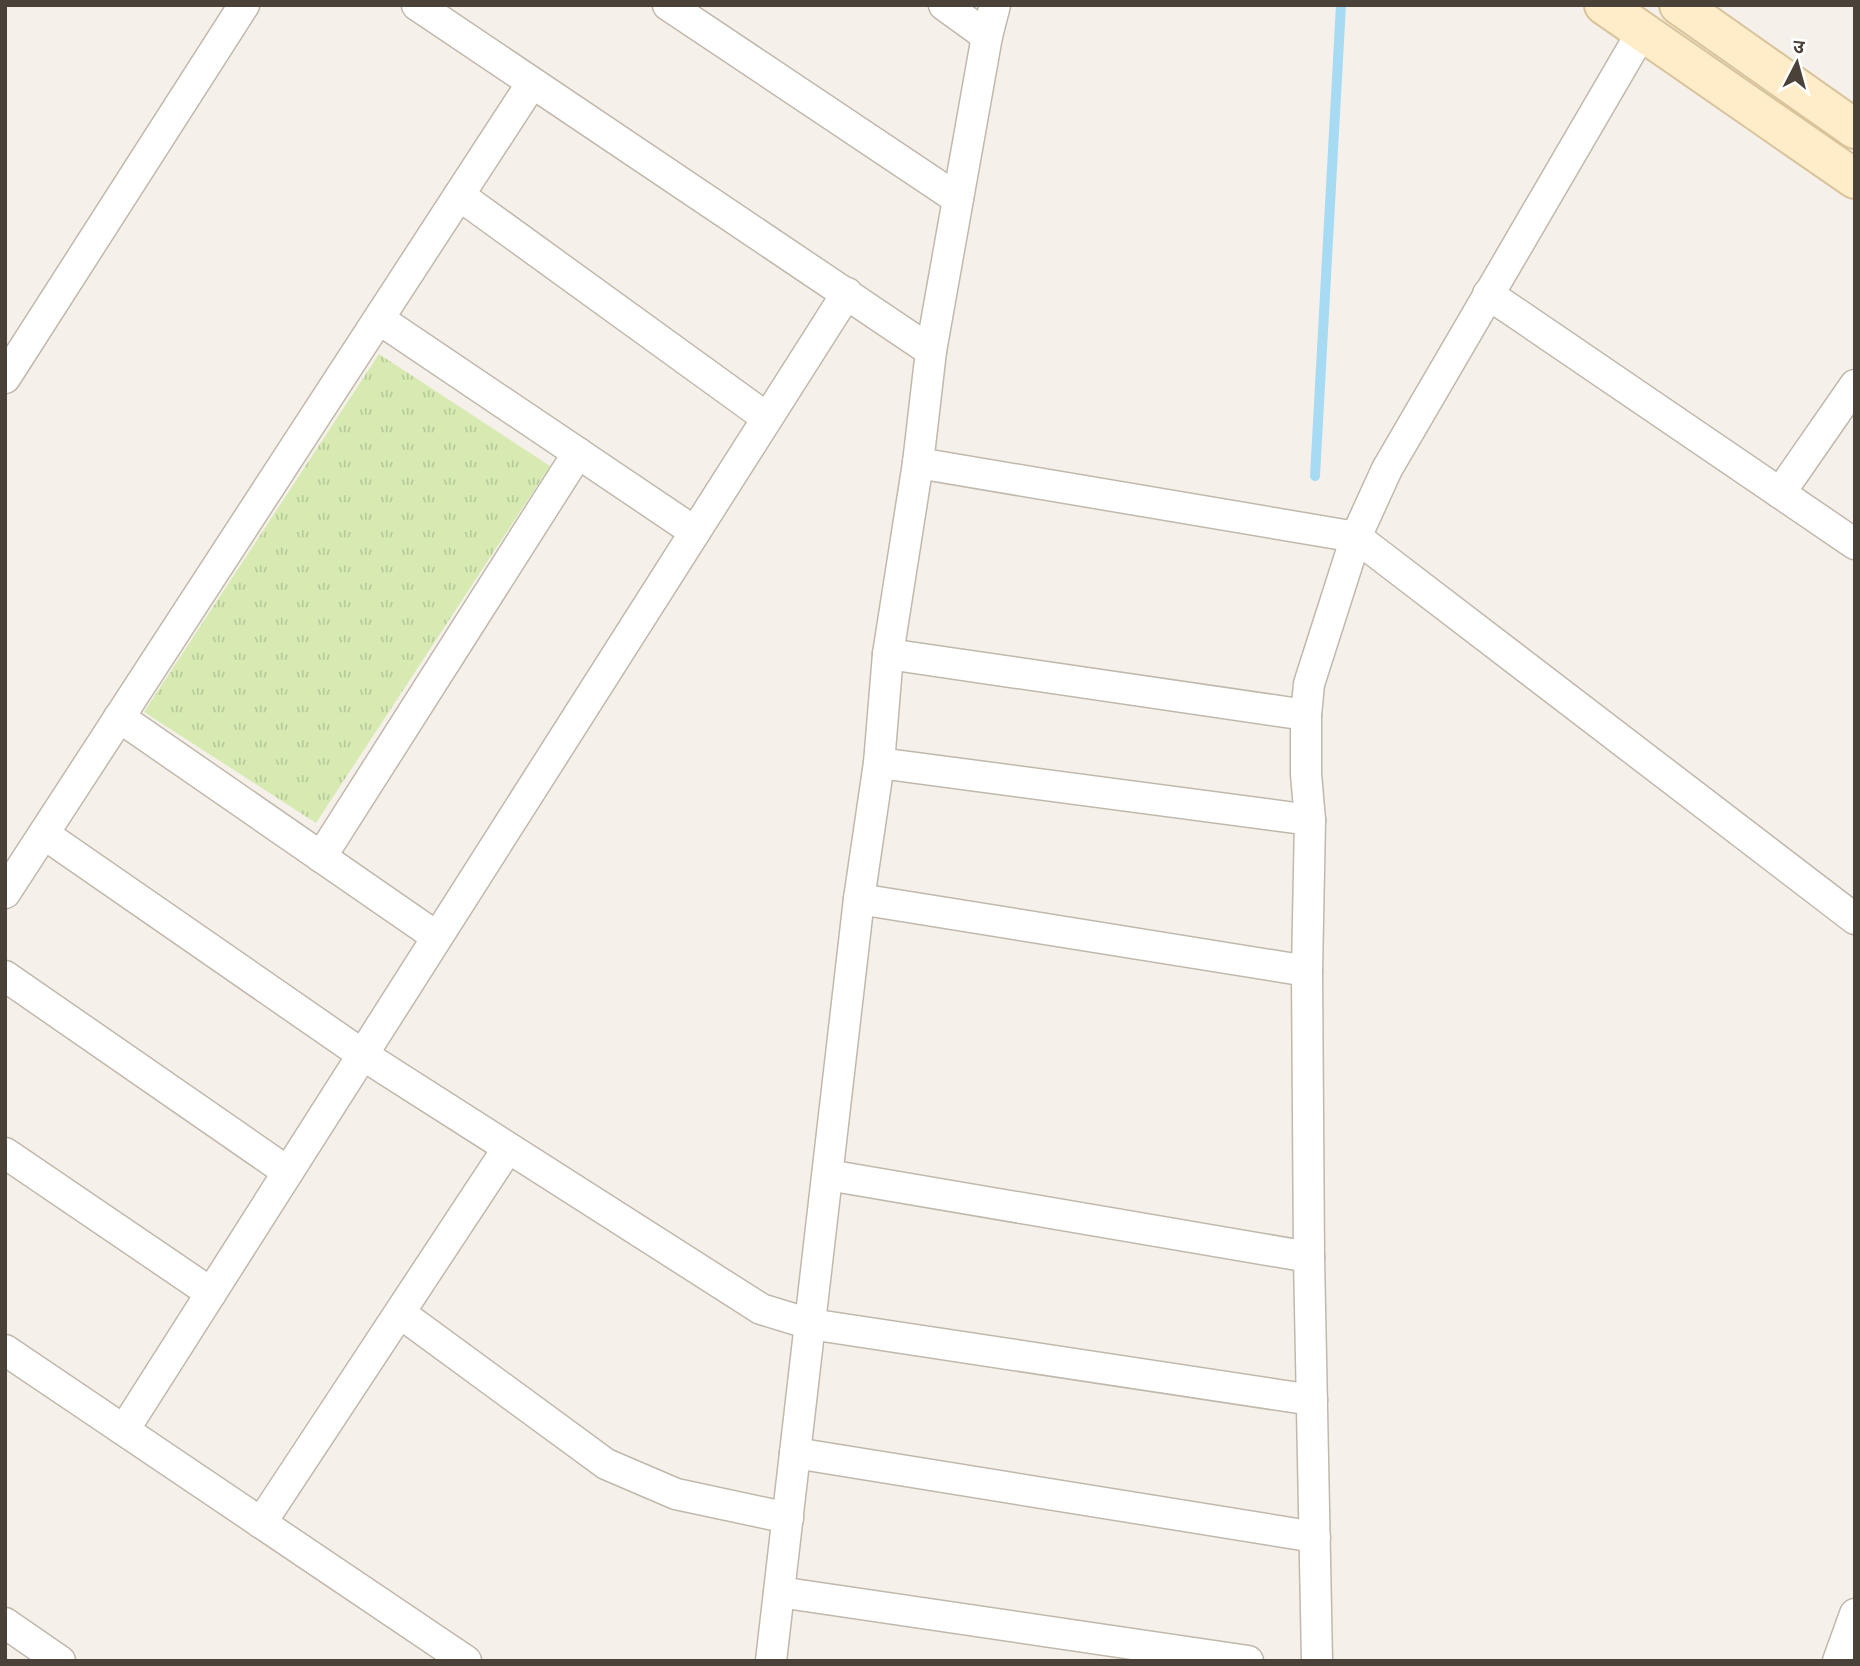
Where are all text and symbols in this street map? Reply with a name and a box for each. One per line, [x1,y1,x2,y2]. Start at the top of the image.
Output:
north arrow [1762,28,1832,98]
text: उ [1792,35,1806,58]

